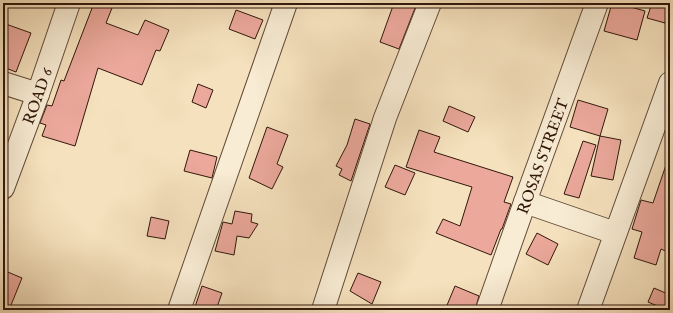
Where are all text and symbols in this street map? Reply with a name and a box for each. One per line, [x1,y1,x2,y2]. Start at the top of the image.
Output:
street label: ROAD 6 [19,65,58,128]
street label: ROSAS STREET [514,96,574,217]

